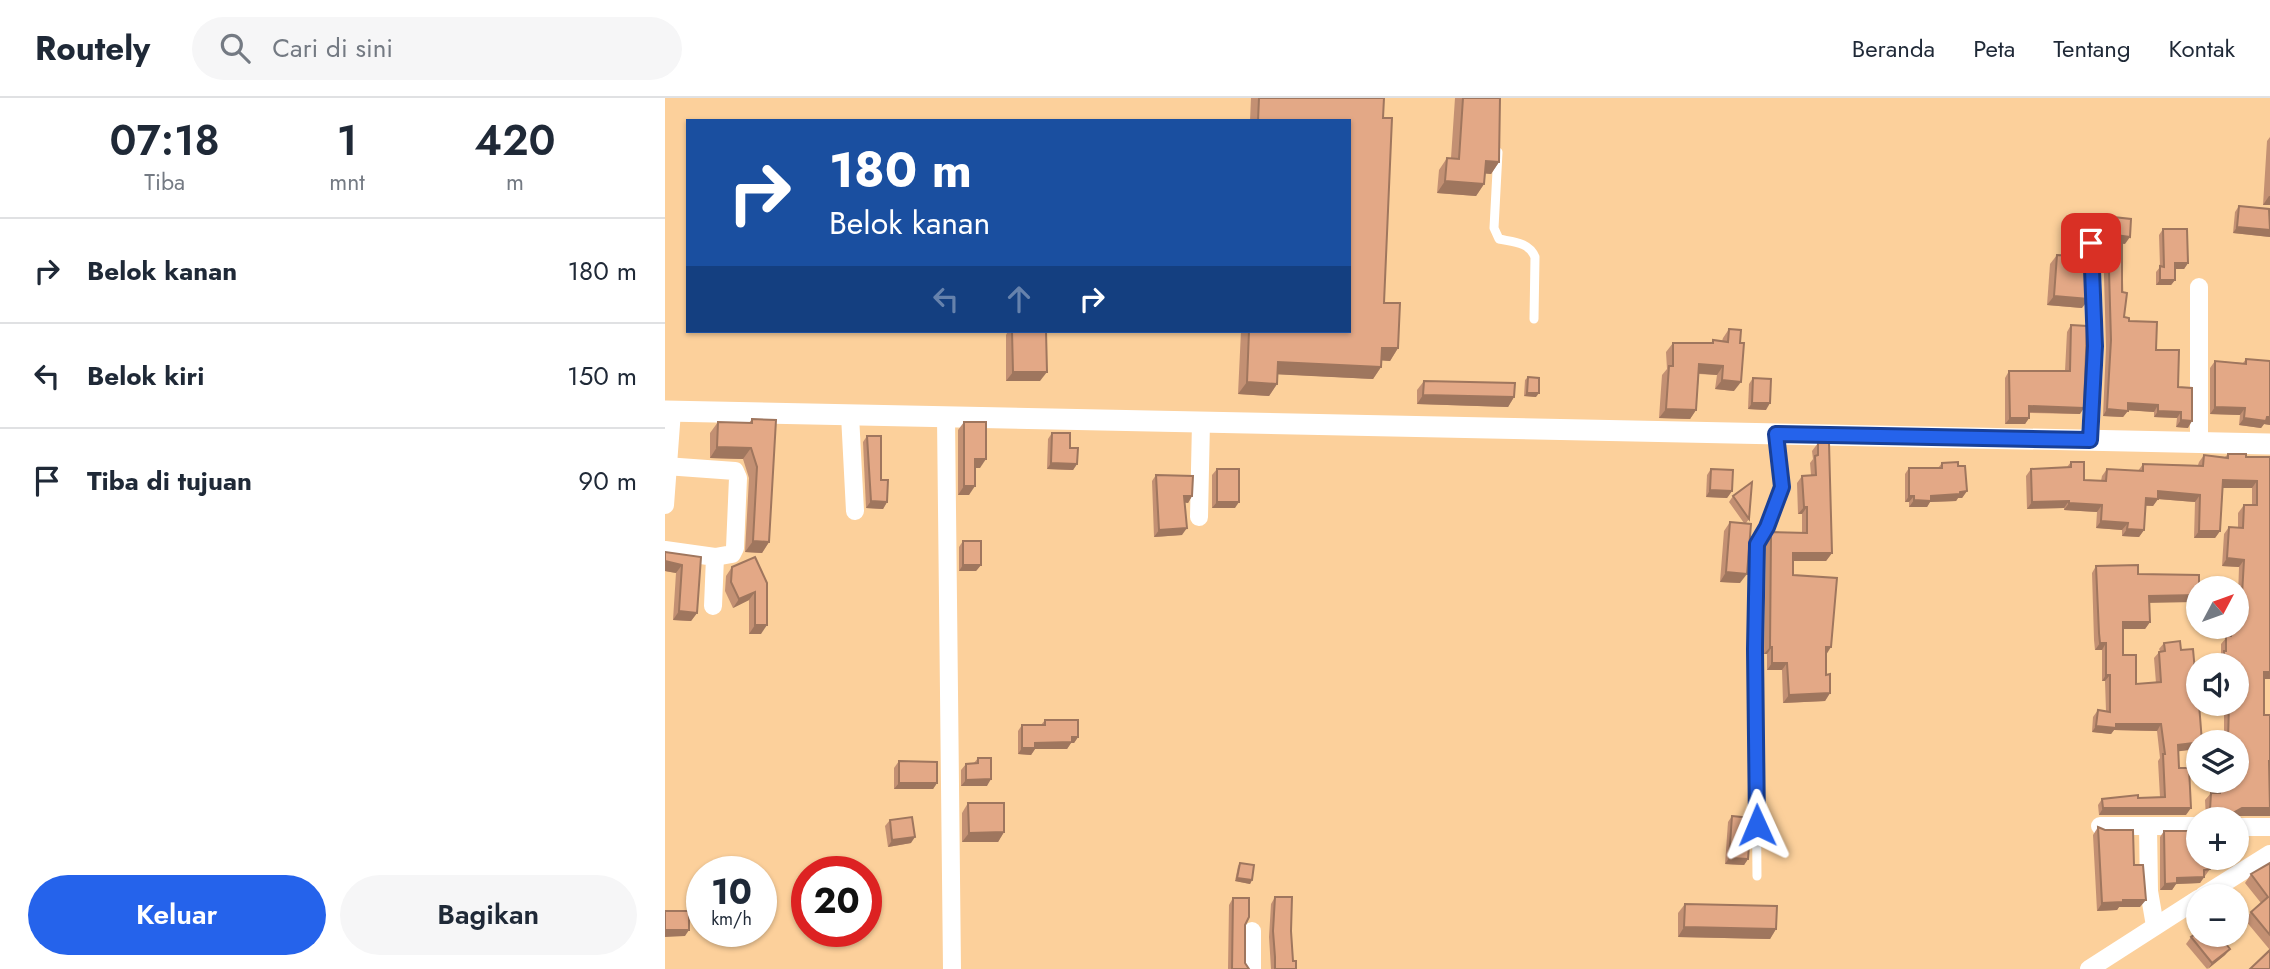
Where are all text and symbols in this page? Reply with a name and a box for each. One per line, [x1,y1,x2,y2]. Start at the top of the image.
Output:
search box [192,17,682,80]
text: Routely [35,25,150,72]
icon: search [216,29,254,67]
text: Cari di sini [272,29,393,67]
text: Beranda [1852,31,1935,66]
text: Peta [1973,31,2015,66]
text: Tentang [2053,31,2131,66]
text: Kontak [2169,31,2235,66]
text: 07:18 [109,110,220,171]
text: 1 [337,110,357,171]
text: 420 [474,110,556,171]
text: 180 m [829,135,972,205]
icon: right [714,147,805,238]
text: Tiba [144,165,185,199]
text: mnt [329,165,365,199]
text: m [506,165,524,199]
text: Belok kanan [829,200,990,246]
pin [2061,213,2121,273]
icon: arrive [2072,224,2110,262]
icon: right [28,252,66,290]
text: Belok kanan [87,252,237,290]
text: 180 m [567,252,637,290]
icon: left [927,280,965,318]
icon: ahead [1000,280,1038,318]
icon: right [1073,280,1111,318]
icon: left [28,357,66,395]
text: Belok kiri [87,357,204,395]
text: 150 m [567,357,637,395]
icon: arrive [28,462,66,500]
text: Tiba di tujuan [87,462,252,500]
text: 90 m [578,462,637,500]
north arrow [2186,576,2249,639]
map controls [2186,576,2249,947]
button: sound [2186,653,2249,716]
button: layers [2186,730,2249,793]
position arrow [1720,788,1794,862]
button: + [2186,807,2249,870]
speed limit sign: 20 [791,856,882,947]
text: 10 [711,867,752,917]
button: Keluar [28,875,326,955]
button: Bagikan [340,875,637,955]
button: − [2186,884,2249,947]
text: km/h [711,906,752,932]

